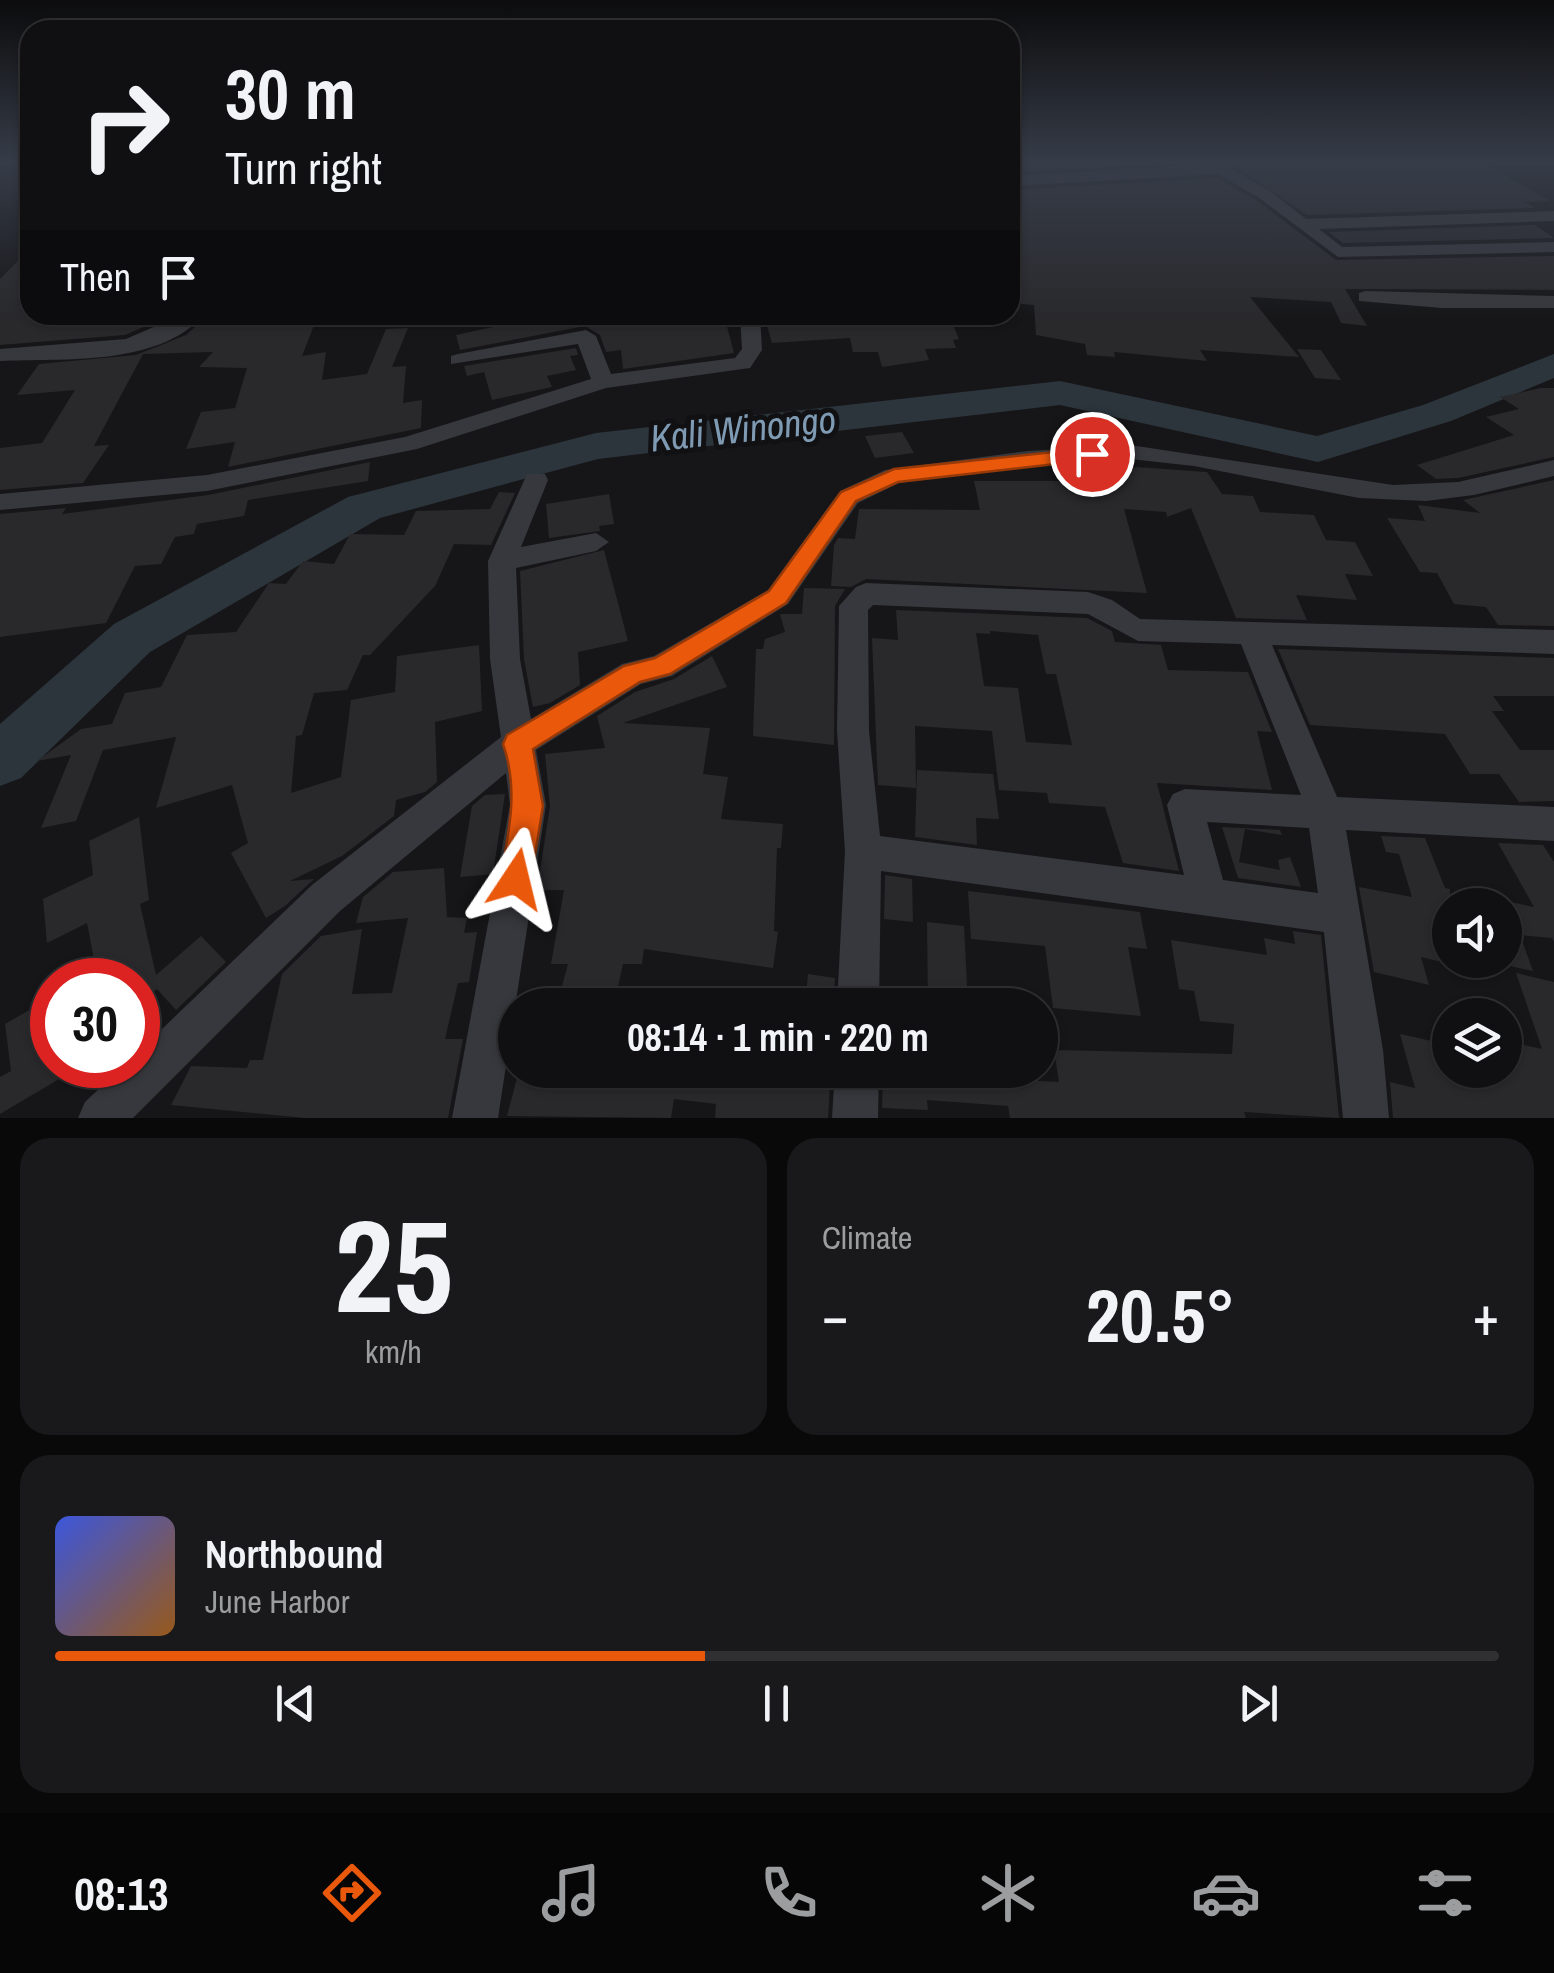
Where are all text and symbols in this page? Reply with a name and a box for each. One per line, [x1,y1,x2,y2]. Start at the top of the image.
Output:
text: 30 m [225,47,356,141]
icon: right [60,60,190,190]
text: Turn right [225,137,382,198]
icon: arrive [151,250,206,305]
text: Then [60,252,131,303]
water label: Kali Winongo [648,393,838,464]
pin [1050,412,1135,497]
icon: arrive [1065,427,1120,482]
position arrow [464,827,568,931]
map controls [1432,888,1522,1088]
button: sound [1432,888,1522,978]
speed limit sign: 30 [30,958,160,1088]
button: layers [1432,998,1522,1088]
text: 08:14 · 1 min · 220 m [627,1012,929,1063]
text: 25 [334,1177,453,1353]
text: Climate [822,1216,912,1259]
text: 20.5° [1086,1264,1235,1365]
text: − [822,1278,848,1352]
text: + [1473,1278,1499,1352]
text: km/h [365,1330,422,1373]
text: Northbound [205,1529,383,1580]
text: June Harbor [205,1580,349,1623]
icon: previous [268,1676,323,1731]
icon: pause [749,1676,804,1731]
icon: next [1231,1676,1286,1731]
icon: directions [317,1858,387,1928]
icon: music [536,1858,606,1928]
icon: phone [754,1858,824,1928]
icon: climate [973,1858,1043,1928]
icon: car [1191,1858,1261,1928]
icon: filters [1410,1858,1480,1928]
text: 08:13 [74,1863,169,1924]

